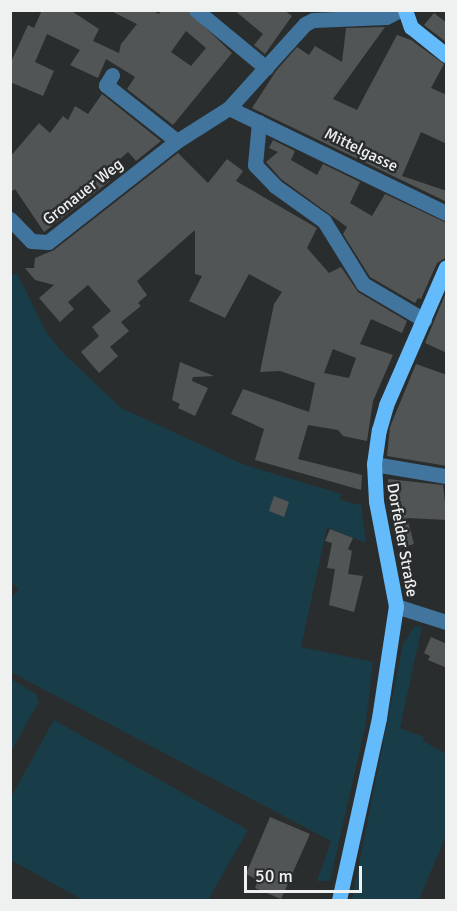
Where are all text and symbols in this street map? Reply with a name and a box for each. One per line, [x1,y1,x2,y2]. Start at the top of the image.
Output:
street label: Mittelgasse [321,124,401,176]
street label: Gronauer Weg [39,155,127,229]
street label: Dorfelder Straße [383,482,421,598]
scale bar [247,854,366,892]
text: 50 m [255,865,293,887]

